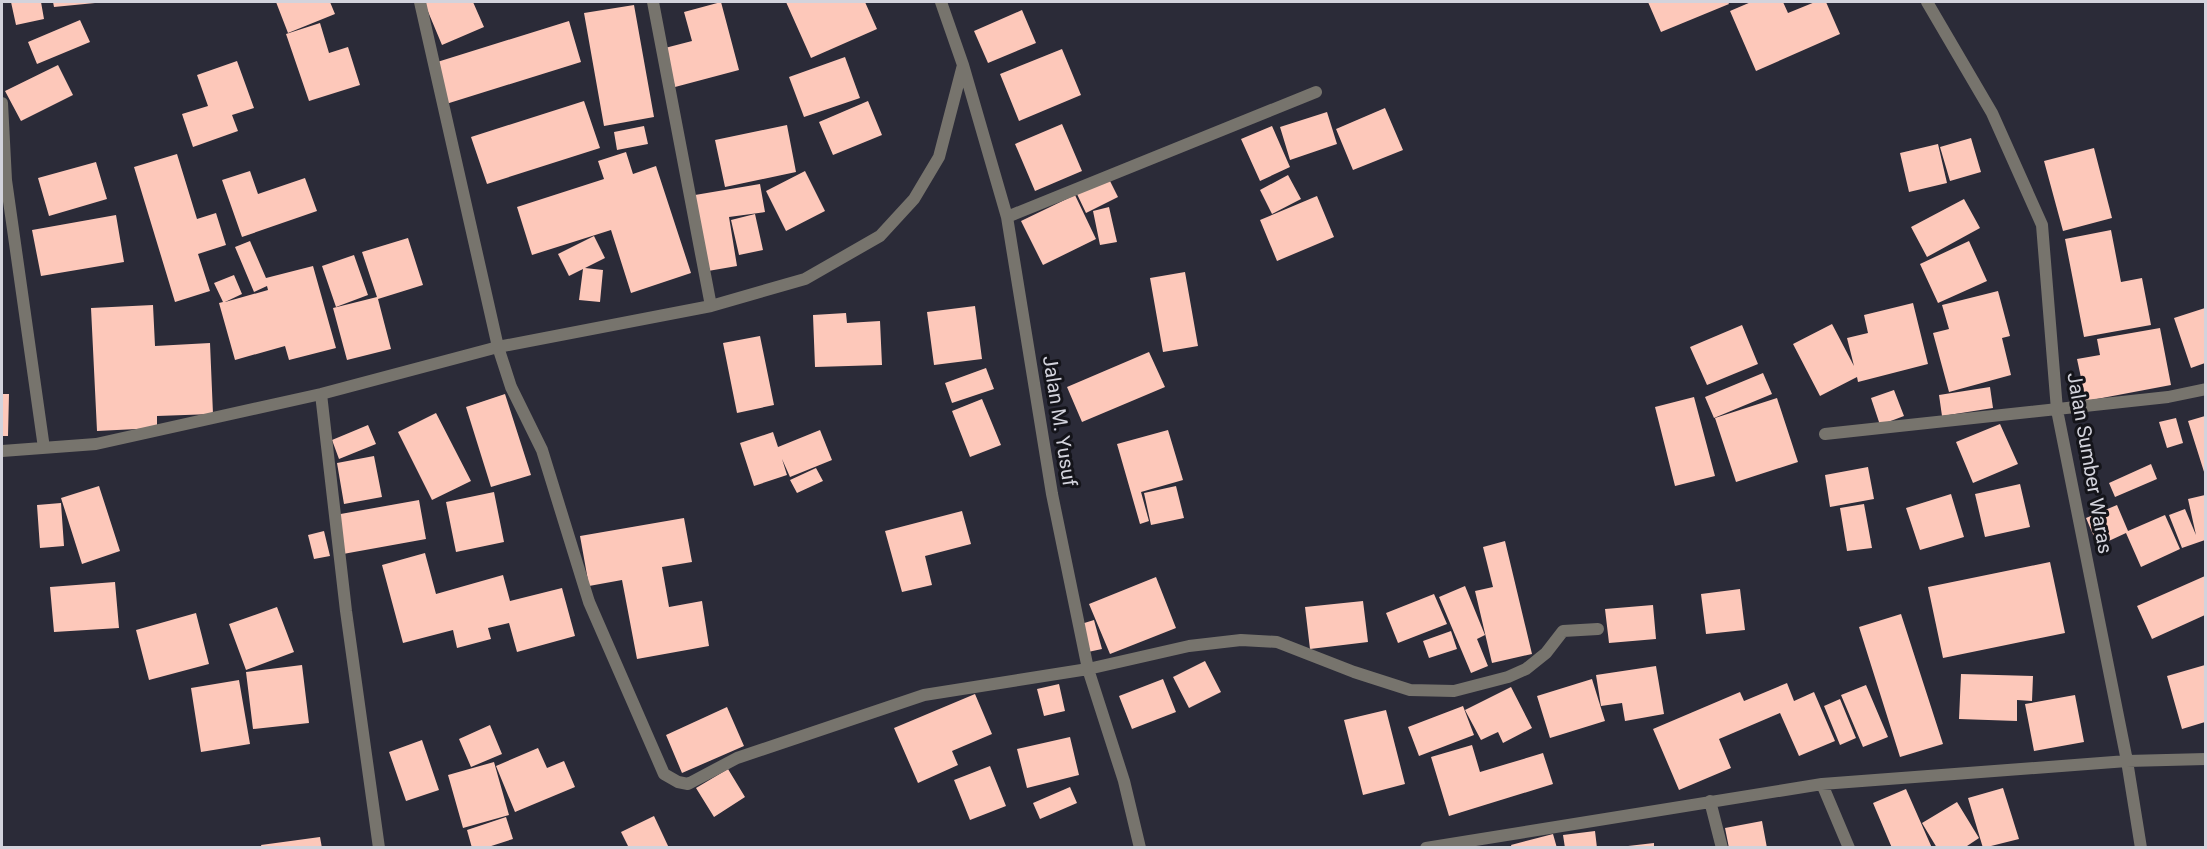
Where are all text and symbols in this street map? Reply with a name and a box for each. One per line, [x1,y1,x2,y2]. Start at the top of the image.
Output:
street label: Jalan M. Yusuf [1038,354,1082,488]
street label: Jalan Sumber Waras [2062,371,2118,555]

